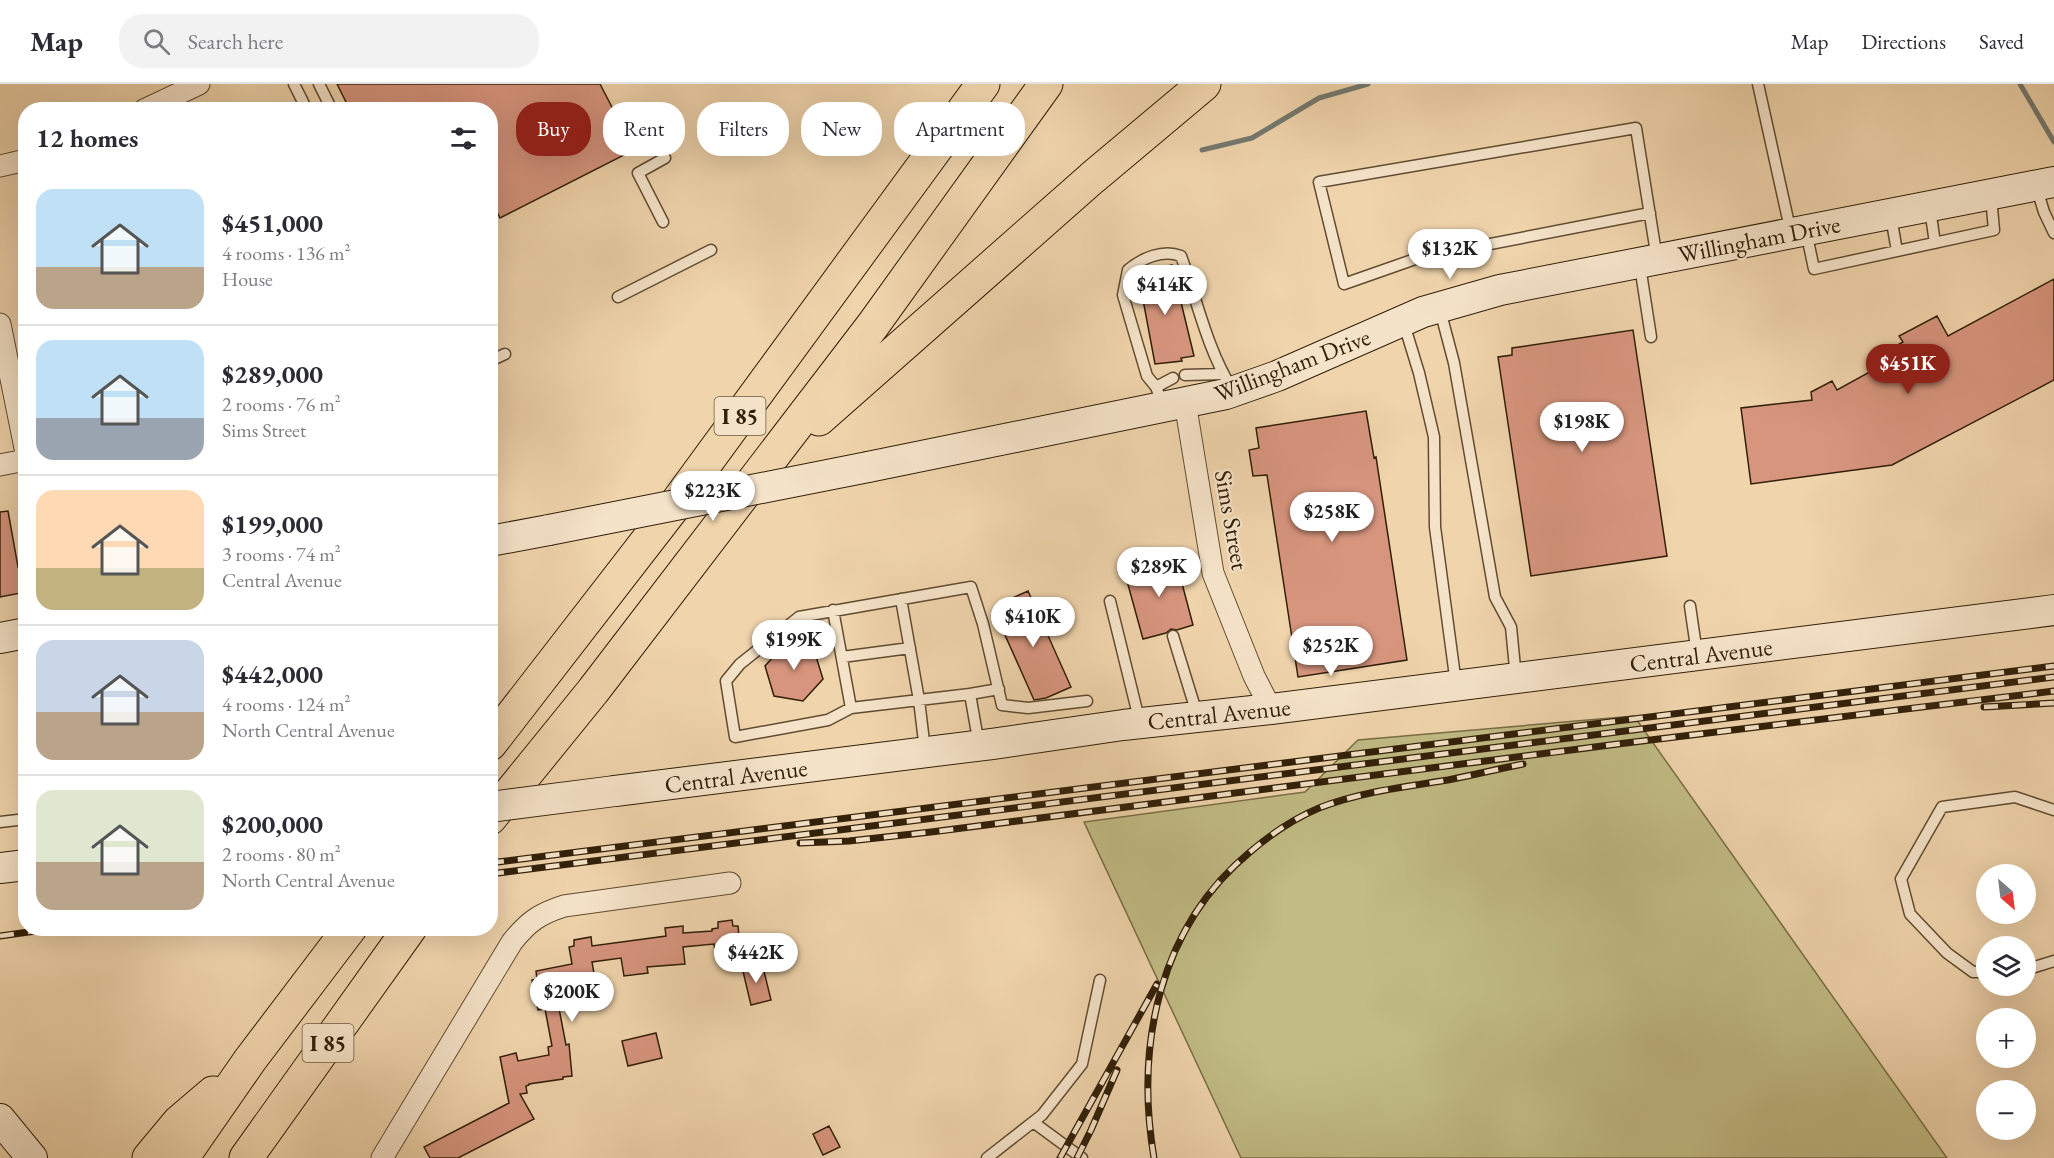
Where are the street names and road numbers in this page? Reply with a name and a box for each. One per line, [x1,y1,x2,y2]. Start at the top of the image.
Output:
street label: Willingham Drive [1675,208,1843,270]
street label: Willingham Drive [1210,321,1374,409]
road number: I 85 [714,397,766,435]
street label: Sims Street [1208,468,1256,573]
street label: Central Avenue [1628,631,1774,679]
street label: Central Avenue [1146,691,1292,737]
street label: Central Avenue [663,752,809,800]
road number: I 85 [302,1024,354,1062]

